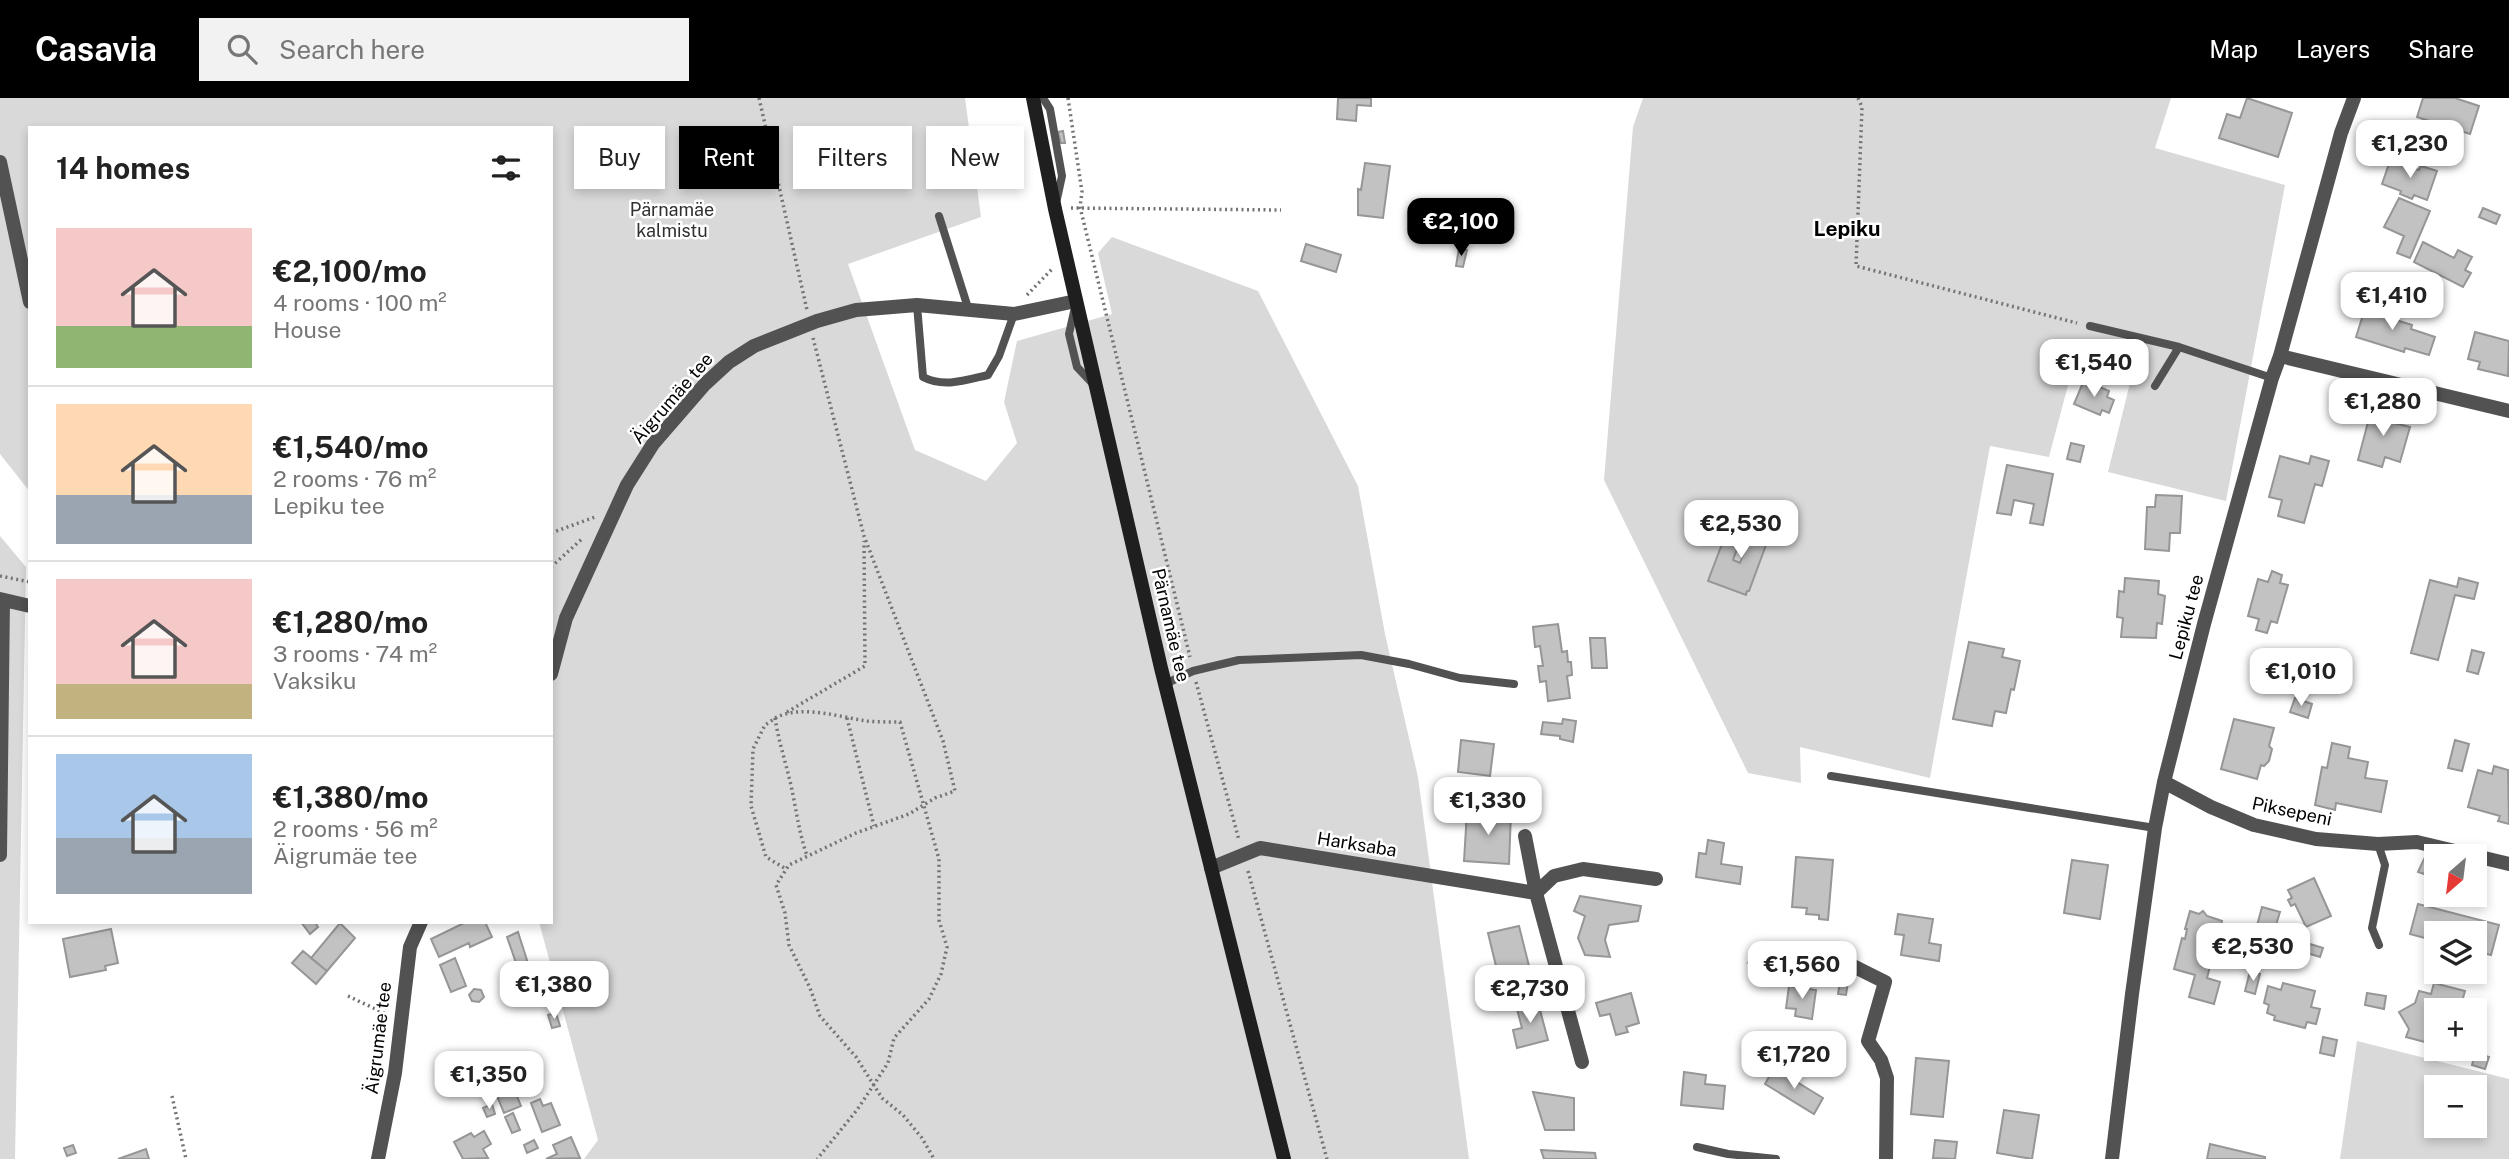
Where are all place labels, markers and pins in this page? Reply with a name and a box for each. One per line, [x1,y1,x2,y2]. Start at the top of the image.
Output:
pin: €1,230 [2353,120,2467,180]
pin: €2,100 [1404,198,1518,258]
pin: €1,410 [2335,272,2449,332]
pin: €1,540 [2037,340,2151,399]
pin: €1,280 [2326,378,2440,438]
pin: €2,530 [1684,500,1798,560]
pin: €1,010 [2244,648,2358,708]
pin: €1,330 [1431,778,1545,837]
pin: €2,530 [2196,924,2310,983]
pin: €1,560 [1745,942,1859,1001]
pin: €1,380 [497,962,611,1021]
pin: €2,730 [1473,965,1587,1025]
pin: €1,720 [1737,1032,1851,1091]
pin: €1,350 [432,1052,546,1111]

